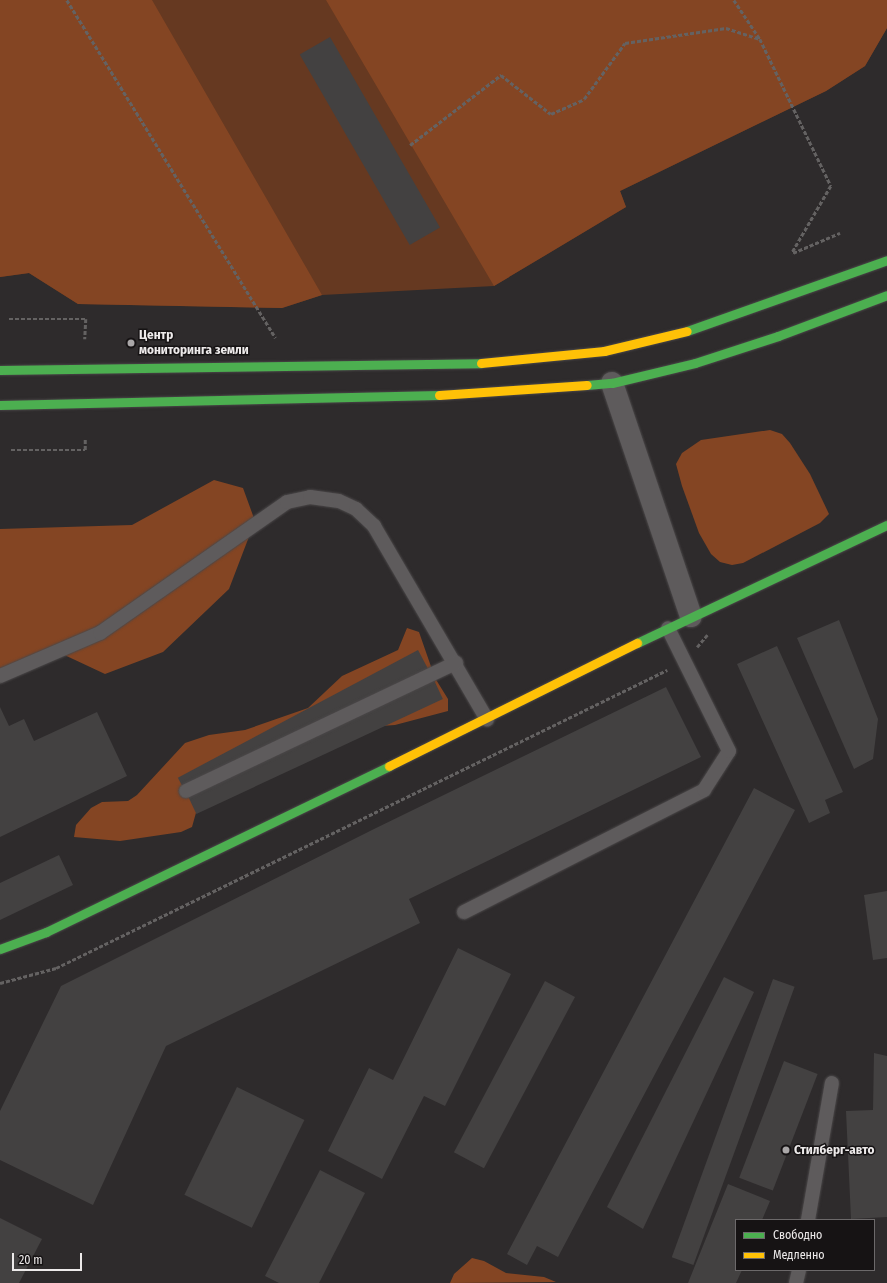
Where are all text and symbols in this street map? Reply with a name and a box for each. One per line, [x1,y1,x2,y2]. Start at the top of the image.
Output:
place label: Центр мониторинга земли [139,328,249,359]
marker: Центр мониторинга земли [126,338,136,348]
place label: Стилберг-авто [794,1142,874,1158]
marker: Стилберг-авто [781,1145,791,1155]
legend [735,1219,875,1271]
text: Свободно [773,1228,822,1242]
scale bar [14,1245,84,1271]
text: Медленно [773,1248,825,1262]
text: 20 m [19,1253,43,1267]

